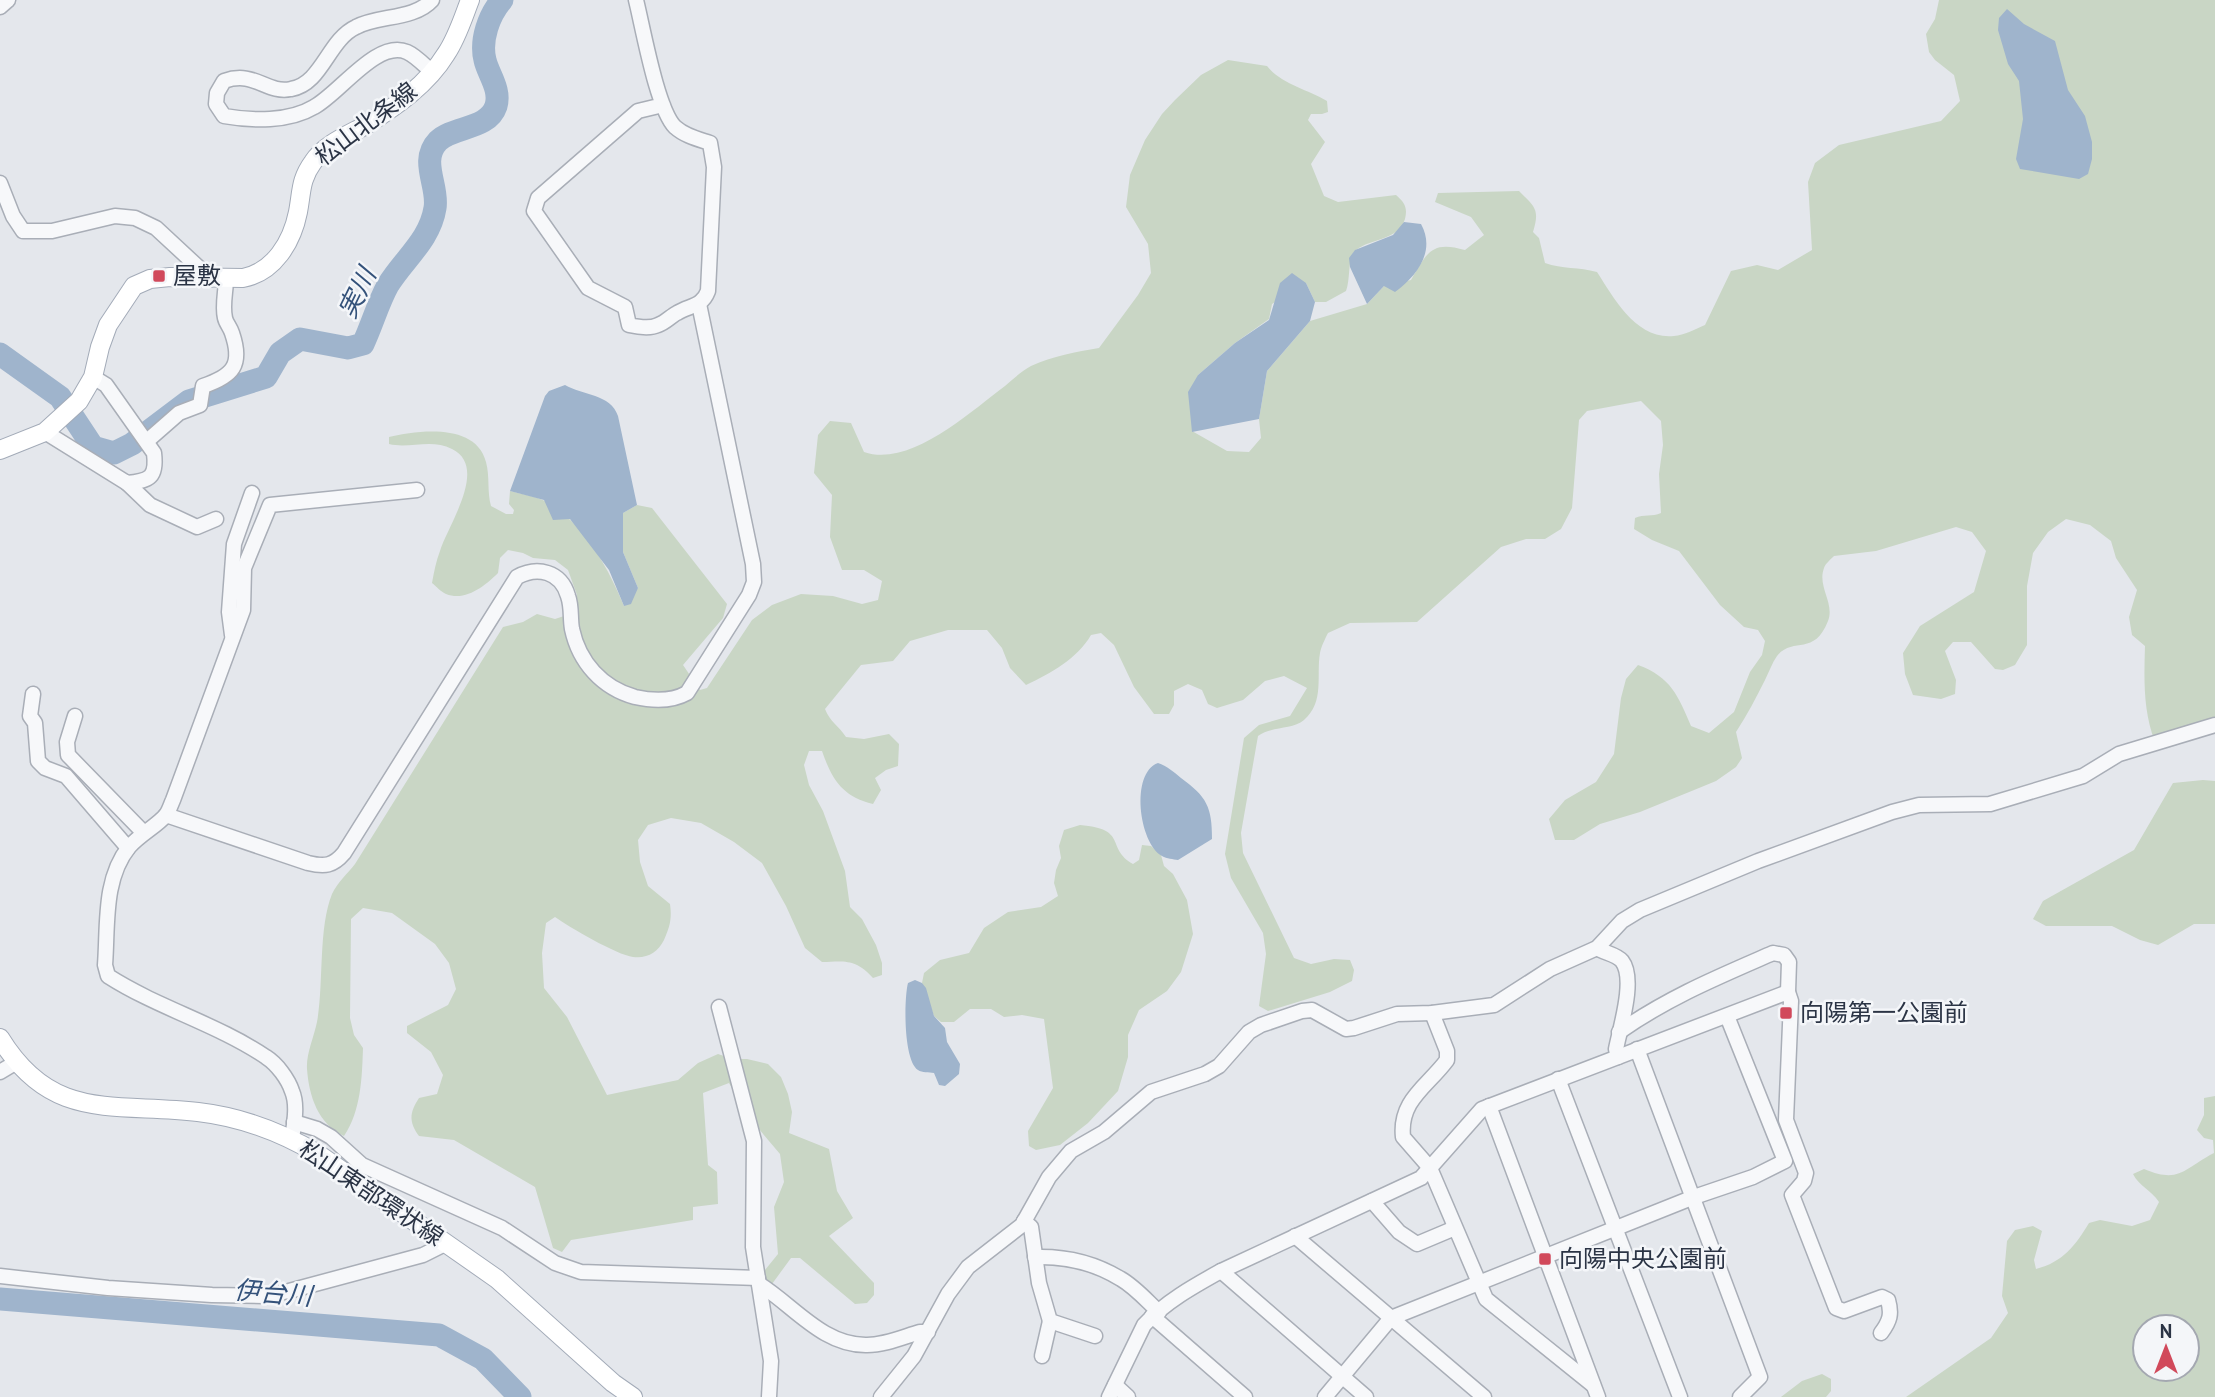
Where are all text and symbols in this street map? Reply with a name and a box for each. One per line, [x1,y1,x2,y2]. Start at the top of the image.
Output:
street label: 松山北条線 [308,75,423,172]
water label: 実川 [330,259,384,323]
place label: 屋敷 [173,260,221,291]
marker: 屋敷 [151,268,167,284]
place label: 向陽第一公園前 [1800,997,1968,1028]
marker: 向陽第一公園前 [1778,1005,1794,1021]
street label: 松山東部環状線 [293,1133,450,1252]
place label: 向陽中央公園前 [1559,1243,1727,1274]
marker: 向陽中央公園前 [1537,1251,1553,1267]
water label: 伊台川 [233,1273,316,1313]
north arrow [2131,1313,2201,1383]
text: N [2160,1319,2172,1343]

